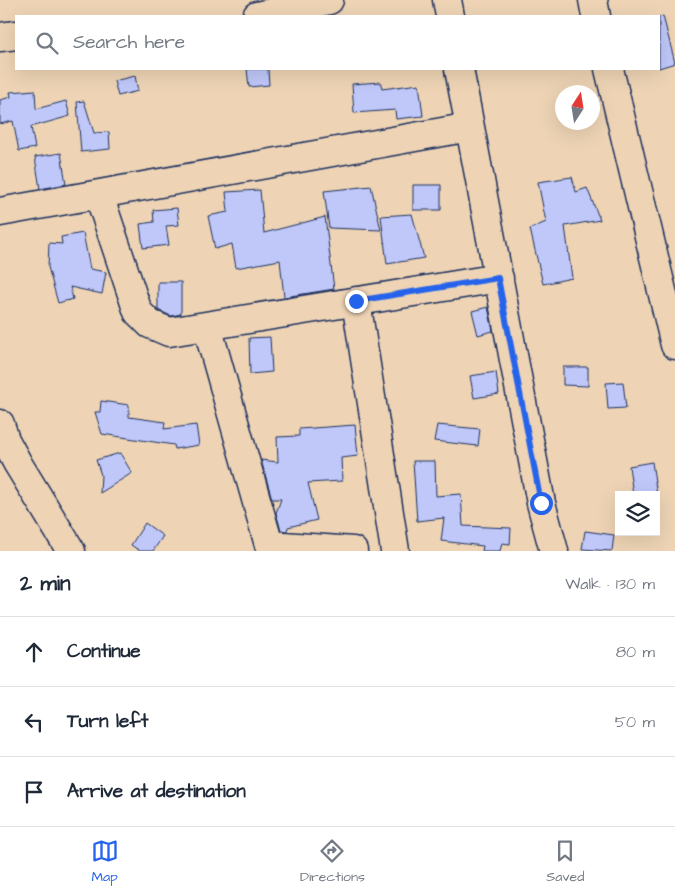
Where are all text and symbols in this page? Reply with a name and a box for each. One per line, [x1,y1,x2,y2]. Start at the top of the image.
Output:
search box [15,15,660,70]
icon: search [33,29,61,57]
text: Search here [73,29,185,56]
north arrow [555,85,600,130]
route end [345,290,368,313]
map controls [615,491,660,536]
button: layers [615,491,660,536]
route start [530,492,553,515]
text: 2 min [20,569,70,598]
text: Walk · 130 m [565,573,655,595]
icon: ahead [20,638,48,666]
text: Continue [67,638,141,665]
text: 80 m [616,641,655,663]
icon: left [20,708,48,736]
text: Turn left [67,708,148,735]
text: 50 m [615,711,655,733]
icon: arrive [20,778,48,806]
text: Arrive at destination [67,778,246,805]
tab: Map [91,837,119,887]
tab: Directions [300,837,365,887]
tab: Saved [546,837,584,887]

